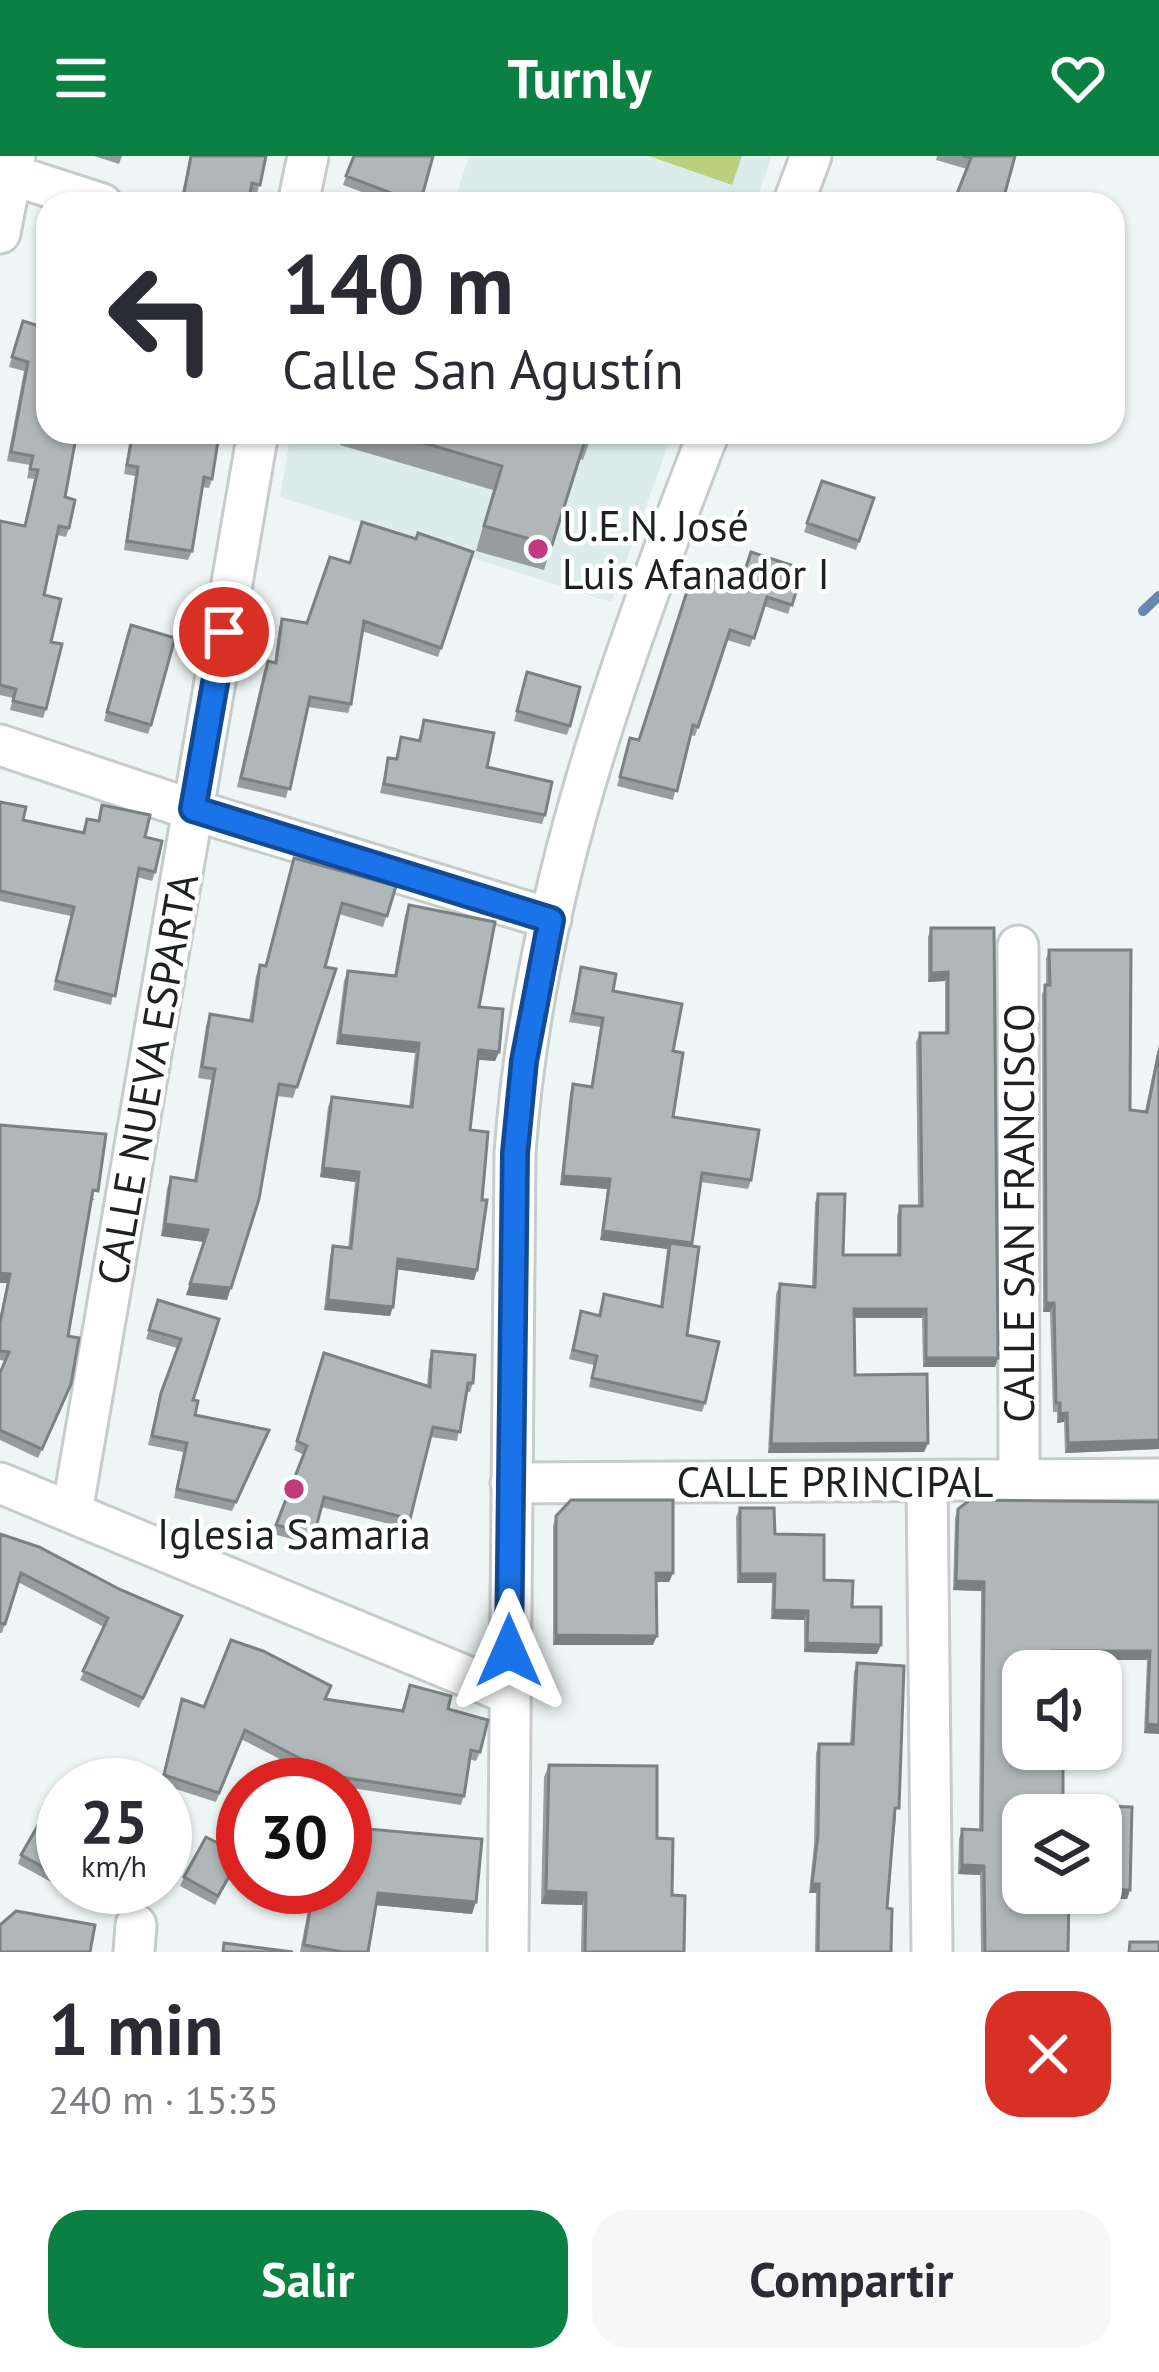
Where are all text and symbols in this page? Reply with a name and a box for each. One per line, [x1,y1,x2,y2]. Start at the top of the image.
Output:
text: Turnly [507,43,652,113]
icon: menu [48,45,114,111]
icon: heart [1045,45,1111,111]
text: 140 m [282,228,514,337]
icon: left [84,240,240,396]
text: Calle San Agustín [282,334,684,404]
place label: U.E.N. José Luis Afanador I [562,498,830,601]
marker: U.E.N. José Luis Afanador I [525,536,551,562]
pin [173,581,275,683]
icon: arrive [191,599,257,665]
street label: CALLE NUEVA ESPARTA [84,869,210,1289]
street label: CALLE SAN FRANCISCO [991,1003,1046,1423]
street label: CALLE PRINCIPAL [677,1454,993,1509]
marker: Iglesia Samaria [281,1476,307,1502]
place label: Iglesia Samaria [157,1506,431,1561]
position arrow [446,1588,572,1714]
map controls [1002,1650,1122,1914]
button: sound [1002,1650,1122,1770]
speed limit sign: 30 [216,1758,372,1914]
text: 25 [80,1782,148,1860]
button: layers [1002,1794,1122,1914]
text: km/h [81,1846,147,1885]
text: 1 min [48,1982,224,2075]
button: close [985,1991,1111,2117]
text: 240 m · 15:35 [48,2074,279,2125]
button: Salir [48,2210,568,2348]
button: Compartir [592,2210,1111,2348]

